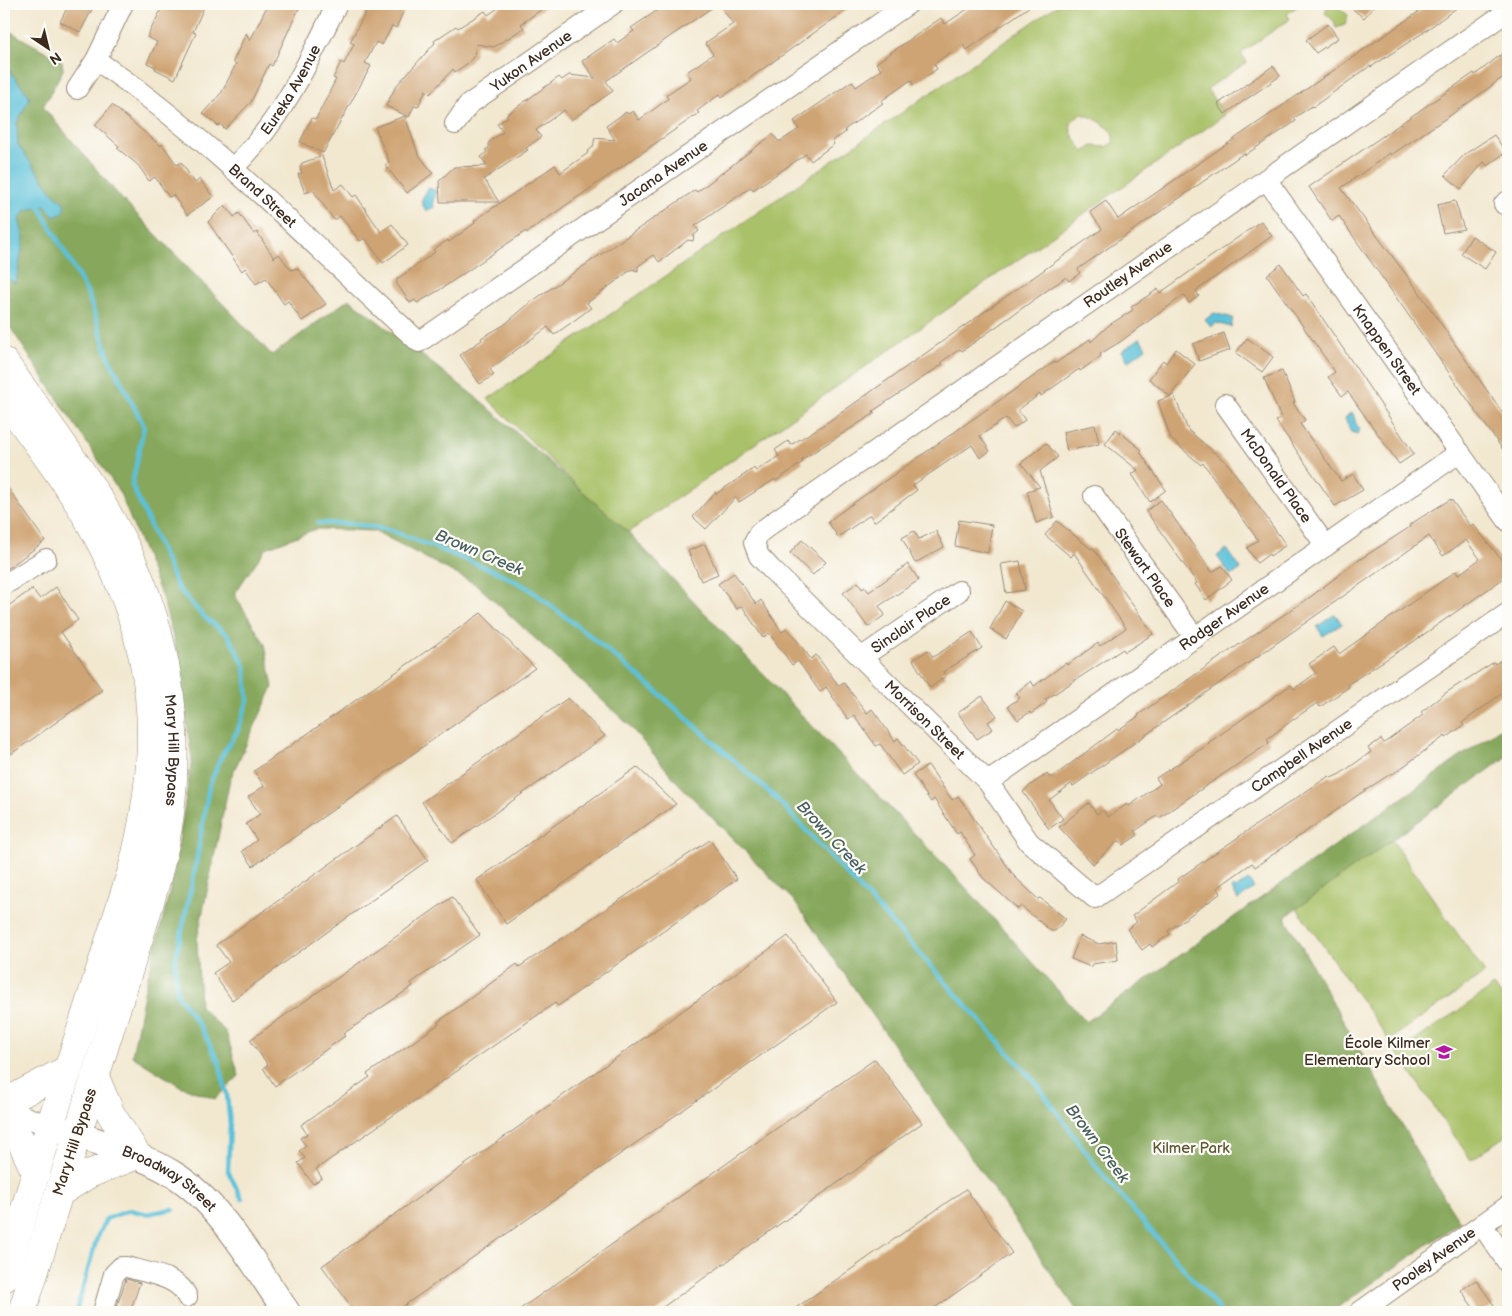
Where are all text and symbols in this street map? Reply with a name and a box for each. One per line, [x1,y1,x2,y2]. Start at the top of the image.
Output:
north arrow [22,22,72,72]
street label: Yukon Avenue [486,26,576,97]
street label: Eureka Avenue [256,42,325,139]
text: N [46,48,64,68]
street label: Jacana Avenue [615,136,711,211]
street label: Brand Street [224,160,301,232]
street label: Routley Avenue [1080,237,1176,313]
street label: Knappen Street [1348,301,1425,399]
street label: McDonald Place [1236,425,1316,527]
street label: Stewart Place [1110,524,1180,611]
water label: Brown Creek [432,526,527,580]
street label: Rodger Avenue [1175,579,1273,655]
street label: Sinclair Place [867,590,954,658]
street label: Morrison Street [880,676,969,764]
street label: Mary Hill Bypass [160,693,183,808]
street label: Campbell Avenue [1247,714,1356,797]
water label: Brown Creek [792,797,871,879]
place label: École Kilmer Elementary School [1304,1034,1431,1070]
school or university icon: École Kilmer Elementary School [1434,1042,1454,1062]
street label: Mary Hill Bypass [49,1085,101,1198]
water label: Brown Creek [1061,1101,1133,1188]
park label: Kilmer Park [1152,1139,1230,1158]
street label: Broadway Street [119,1141,221,1216]
street label: Pooley Avenue [1389,1223,1479,1295]

